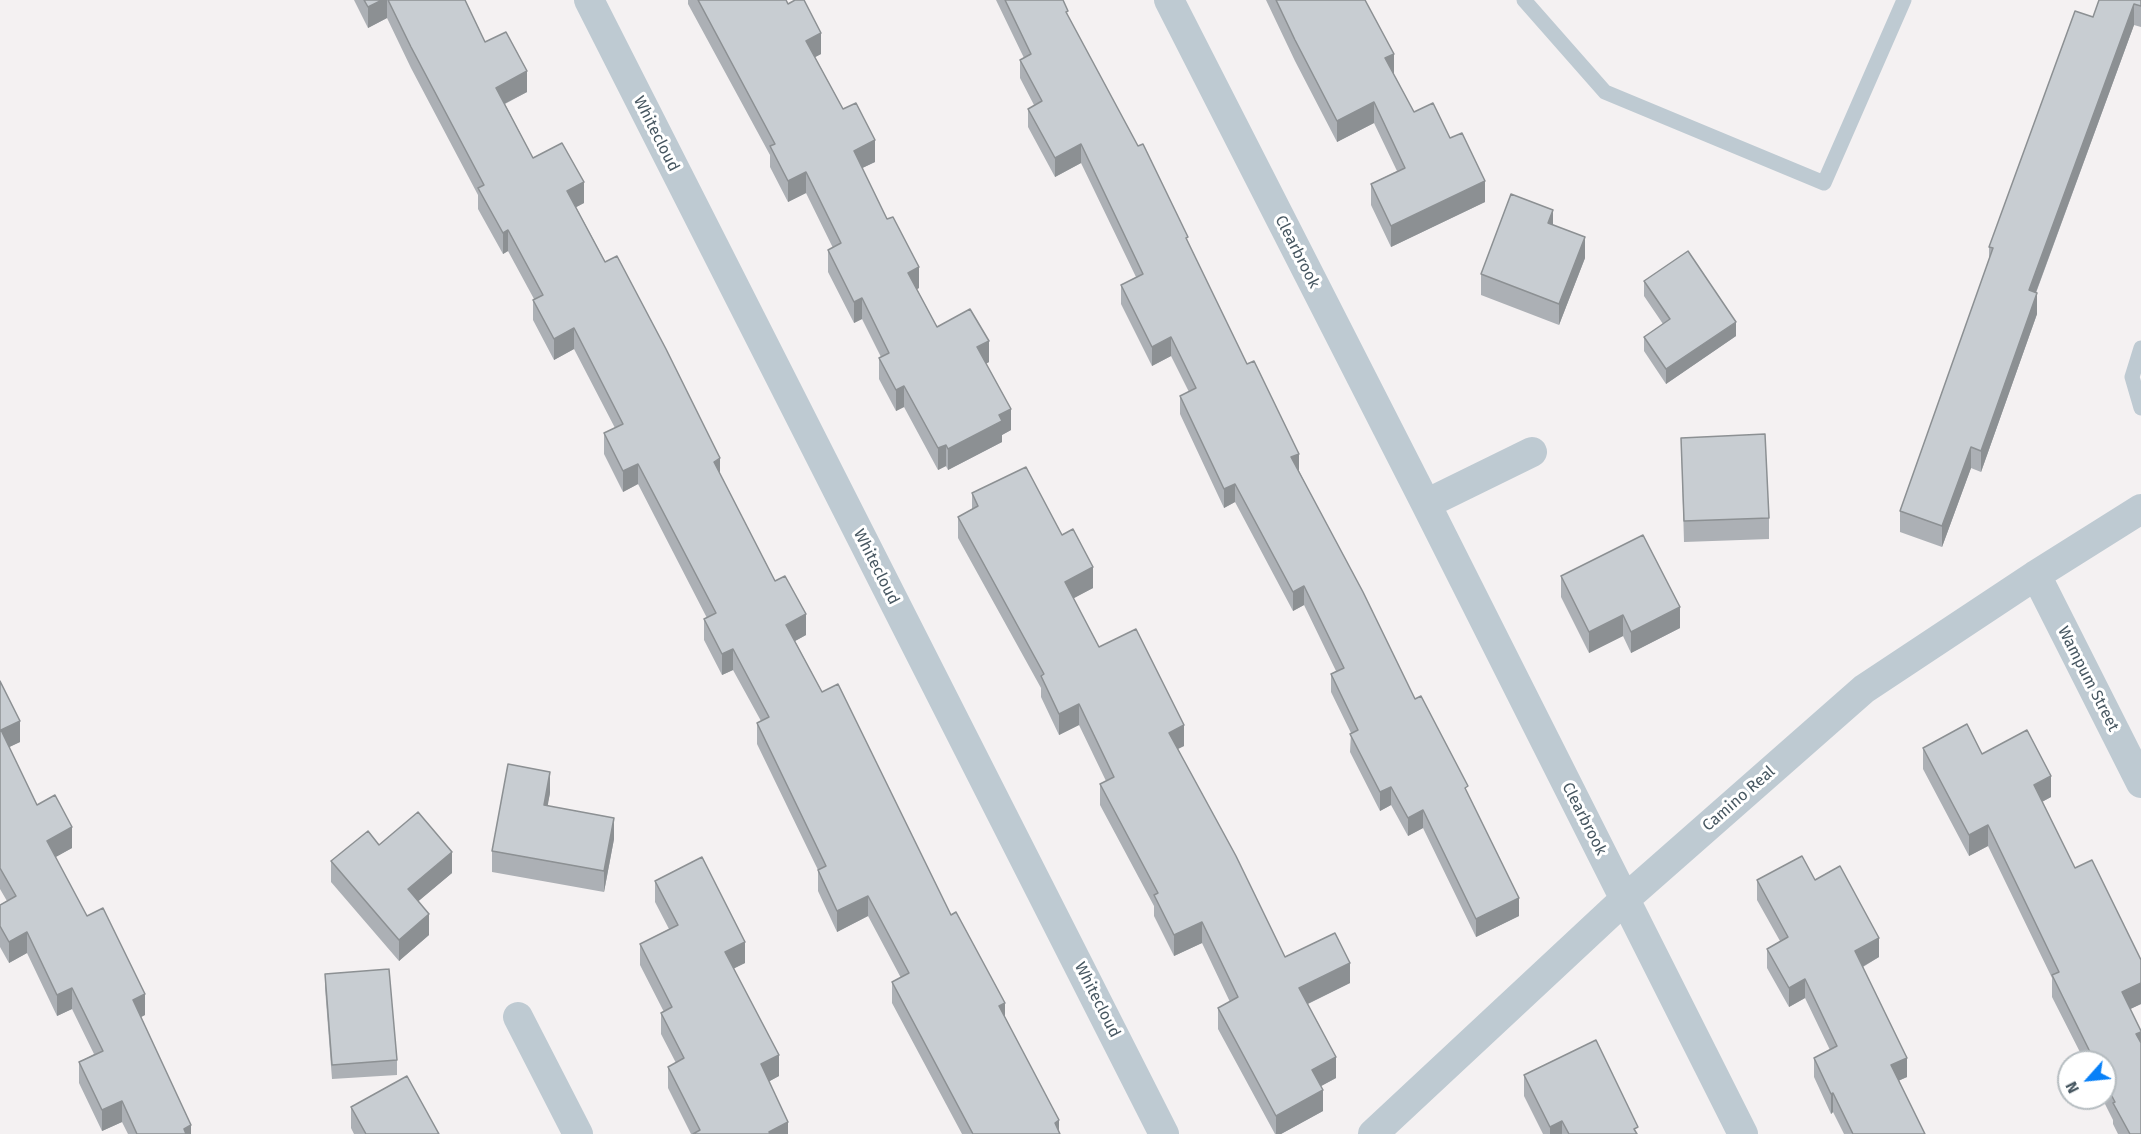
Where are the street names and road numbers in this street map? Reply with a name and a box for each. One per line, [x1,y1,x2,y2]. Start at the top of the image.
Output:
street label: Whitecloud [629,93,683,175]
street label: Clearbrook [1271,212,1323,292]
street label: Whitecloud [849,526,903,608]
street label: Wampum Street [2053,623,2123,735]
street label: Camino Real [1699,762,1779,836]
street label: Clearbrook [1558,779,1610,859]
street label: Whitecloud [1070,959,1124,1041]

